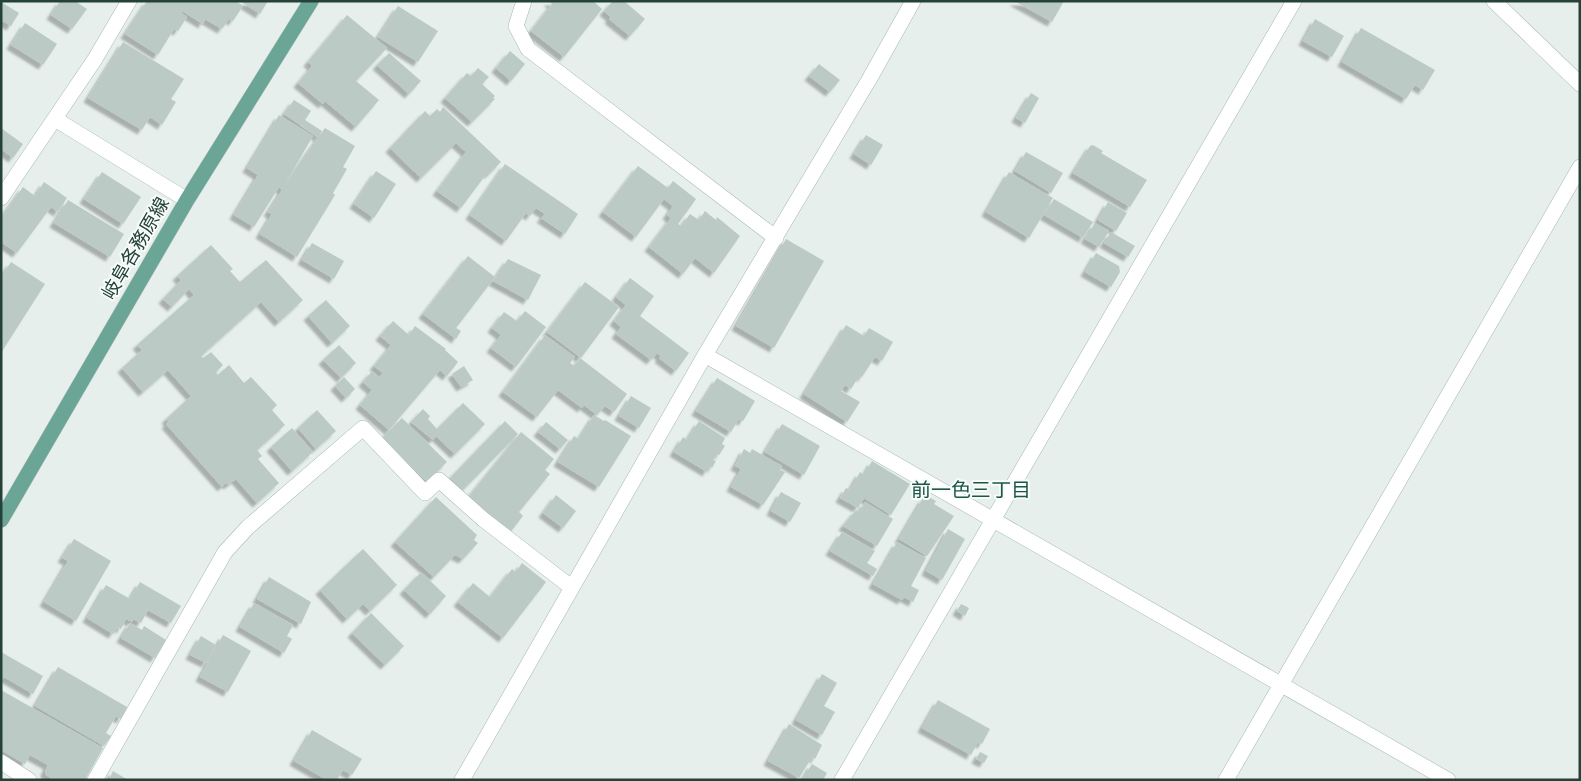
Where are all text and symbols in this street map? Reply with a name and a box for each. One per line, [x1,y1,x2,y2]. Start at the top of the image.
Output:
street label: 岐阜各務原線 [94,191,176,304]
district label: 前一色三丁目 [911,474,1031,505]

